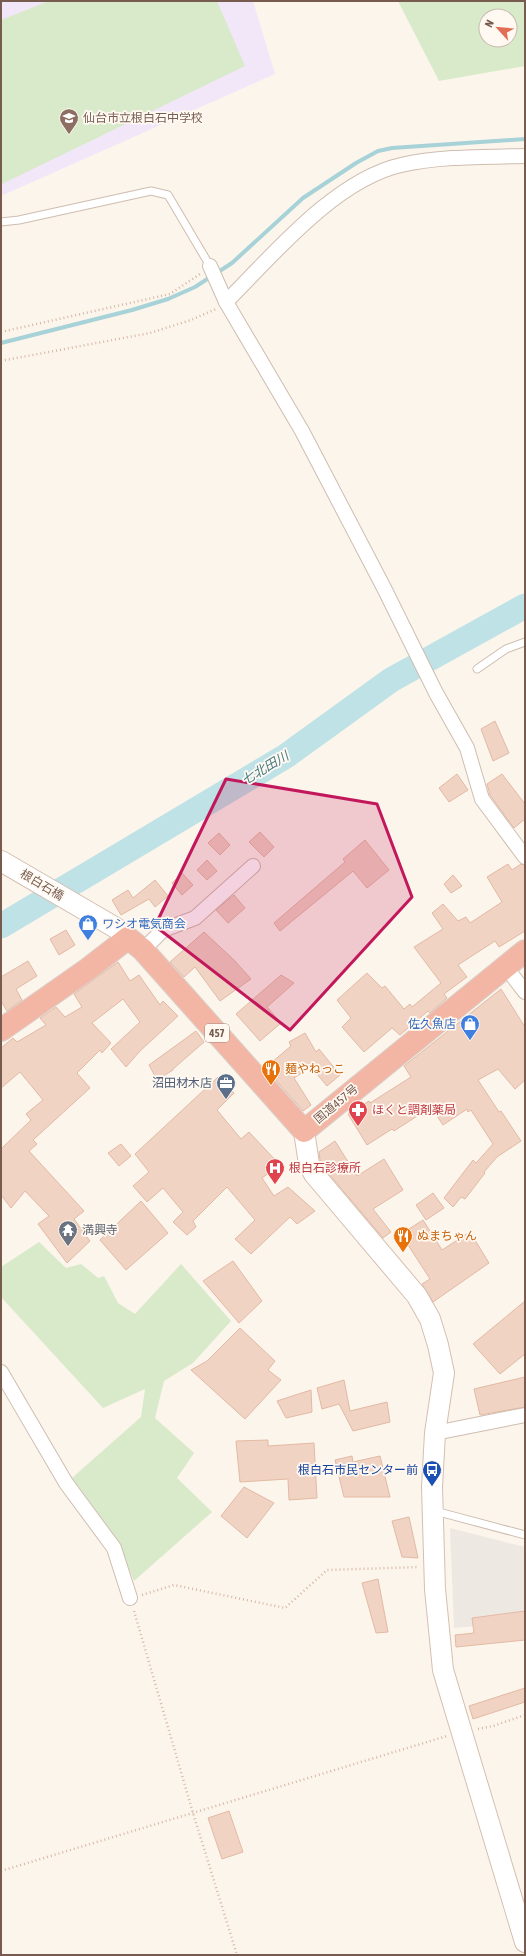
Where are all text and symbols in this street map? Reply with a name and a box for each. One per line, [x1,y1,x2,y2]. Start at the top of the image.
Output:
north arrow [478,8,518,48]
text: N [482,18,496,29]
school or university icon: 仙台市立根白石中学校 [58,107,80,135]
place label: 仙台市立根白石中学校 [83,111,203,125]
water label: 七北田川 [239,747,293,788]
street label: 根白石橋 [18,867,66,903]
shop icon: ワシオ電気商会 [77,913,99,941]
place label: ワシオ電気商会 [102,917,186,931]
shop icon: 佐久魚店 [459,1013,481,1041]
place label: 佐久魚店 [408,1017,456,1031]
road number: 457 [205,1024,229,1042]
restaurant icon: 麺やねっこ [260,1058,282,1086]
place label: 麺やねっこ [285,1062,345,1076]
office icon: 沼田材木店 [215,1072,237,1100]
place label: 沼田材木店 [152,1076,212,1090]
street label: 国道457号 [311,1082,361,1126]
pharmacy icon: ほくと調剤薬局 [347,1099,369,1127]
place label: ほくと調剤薬局 [372,1103,456,1117]
hospital icon: 根白石診療所 [264,1157,286,1185]
place label: 根白石診療所 [289,1161,361,1175]
temple icon: 満興寺 [57,1219,79,1247]
place label: 満興寺 [82,1223,118,1237]
restaurant icon: ぬまちゃん [392,1225,414,1253]
place label: ぬまちゃん [417,1229,477,1243]
bus stop icon: 根白石市民センター前 [421,1459,443,1487]
place label: 根白石市民センター前 [298,1463,418,1477]

